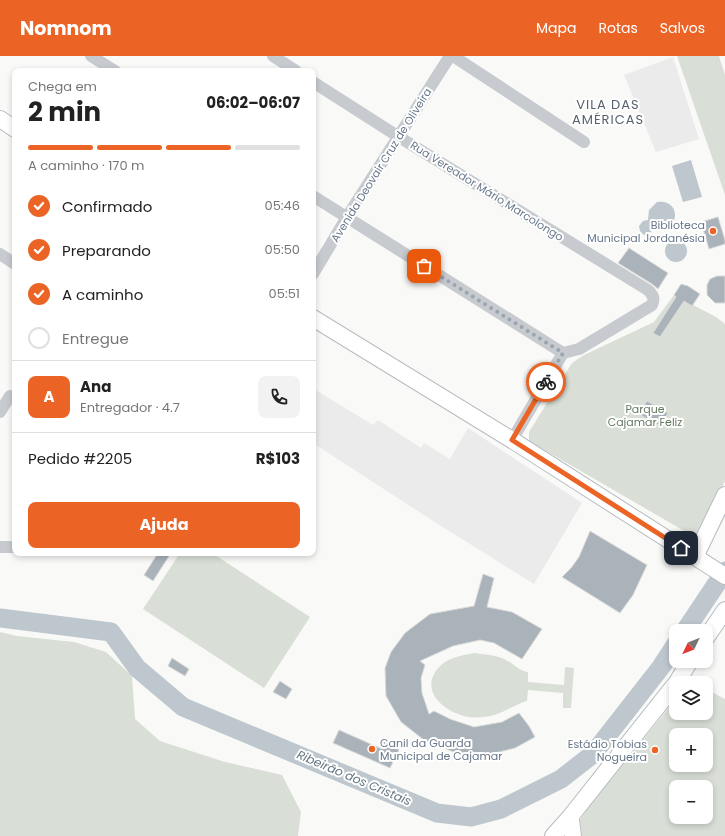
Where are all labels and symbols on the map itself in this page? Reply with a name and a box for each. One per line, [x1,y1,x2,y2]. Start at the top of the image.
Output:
street label: Avenida Deovair Cruz de Oliveira [327,85,435,245]
district label: VILA DAS AMÉRICAS [572,95,644,129]
street label: Rua Vereador Mário Marcolongo [407,137,567,245]
place label: Biblioteca Municipal Jordanésia [587,217,705,246]
marker: Biblioteca Municipal Jordanésia [708,226,718,236]
pin [407,249,441,283]
courier [526,362,566,402]
park label: Parque Cajamar Feliz [608,401,682,430]
pin [664,531,698,565]
north arrow [669,624,713,668]
place label: Canil da Guarda Municipal de Cajamar [380,735,502,764]
place label: Estádio Tobias Nogueira [568,736,647,765]
marker: Canil da Guarda Municipal de Cajamar [367,744,377,754]
marker: Estádio Tobias Nogueira [650,745,660,755]
water label: Ribeirão dos Cristais [294,746,414,809]

